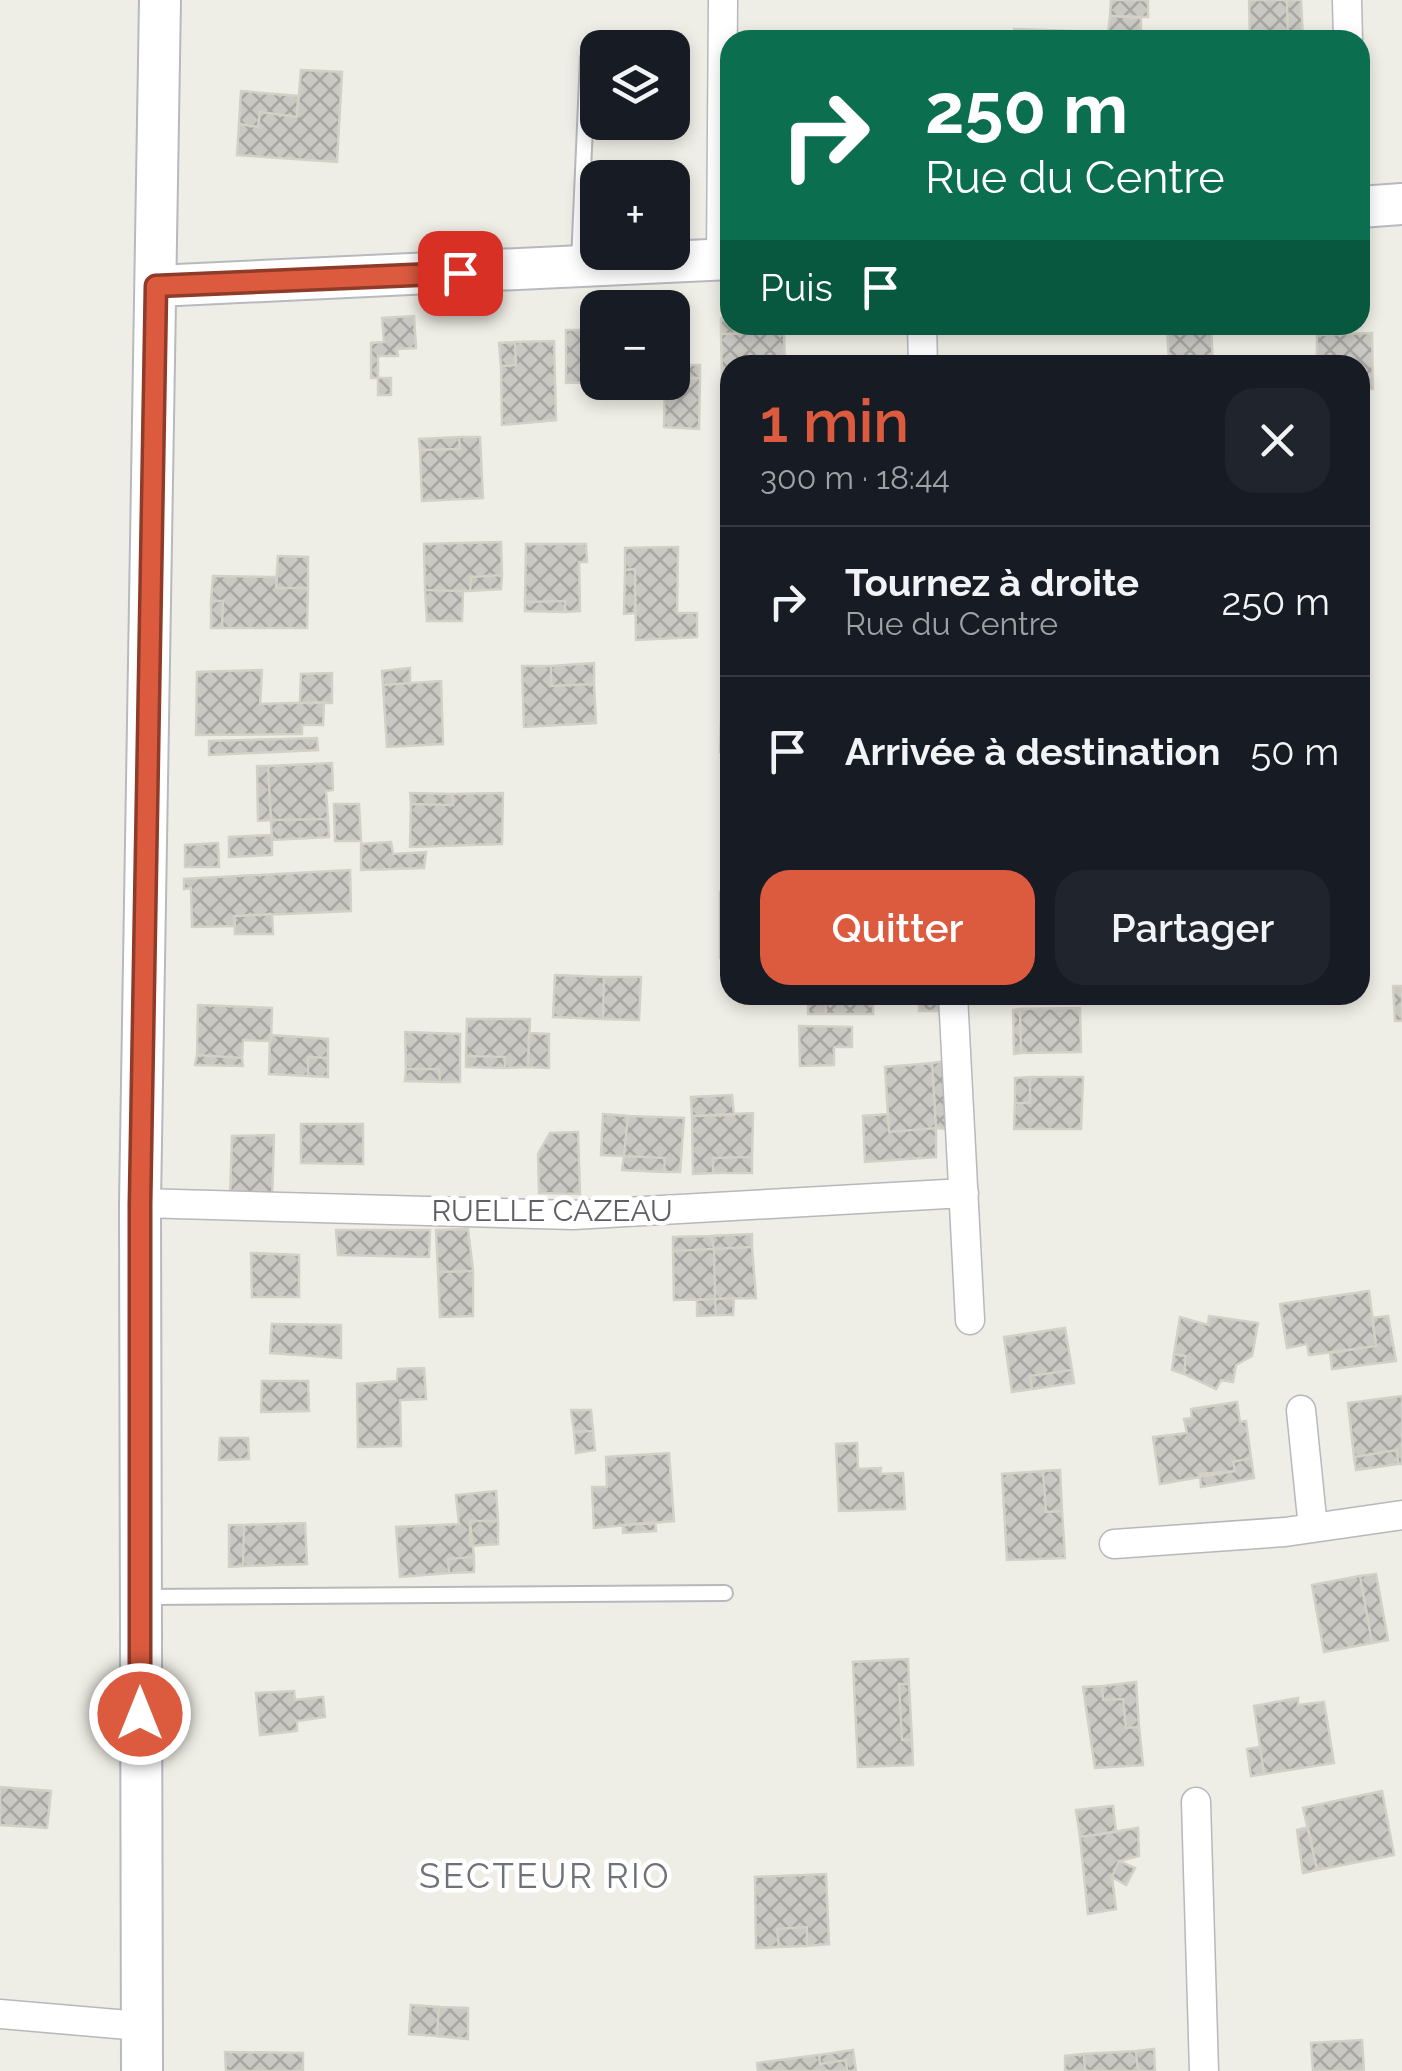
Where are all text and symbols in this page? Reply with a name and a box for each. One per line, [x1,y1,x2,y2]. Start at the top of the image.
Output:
map controls [580,30,690,400]
button: layers [580,30,690,140]
text: 250 m [925,67,1128,149]
icon: right [760,70,890,200]
text: Rue du Centre [925,151,1225,204]
button: + [580,160,690,270]
pin [418,231,503,316]
icon: arrive [433,246,488,301]
icon: arrive [853,260,908,315]
text: Puis [760,265,833,310]
button: − [580,290,690,400]
text: 1 min [760,386,909,456]
button: close [1225,388,1330,493]
text: 300 m · 18:44 [760,459,950,496]
text: Tournez à droite [845,560,1139,605]
icon: right [760,574,815,629]
text: 250 m [1222,579,1330,624]
text: Rue du Centre [845,605,1058,642]
icon: arrive [760,724,815,779]
text: Arrivée à destination [845,729,1221,774]
text: 50 m [1251,729,1339,774]
button: Quitter [760,870,1035,985]
button: Partager [1055,870,1330,985]
street label: RUELLE CAZEAU [431,1193,673,1228]
position arrow [88,1662,192,1766]
district label: SECTEUR RIO [419,1855,671,1896]

